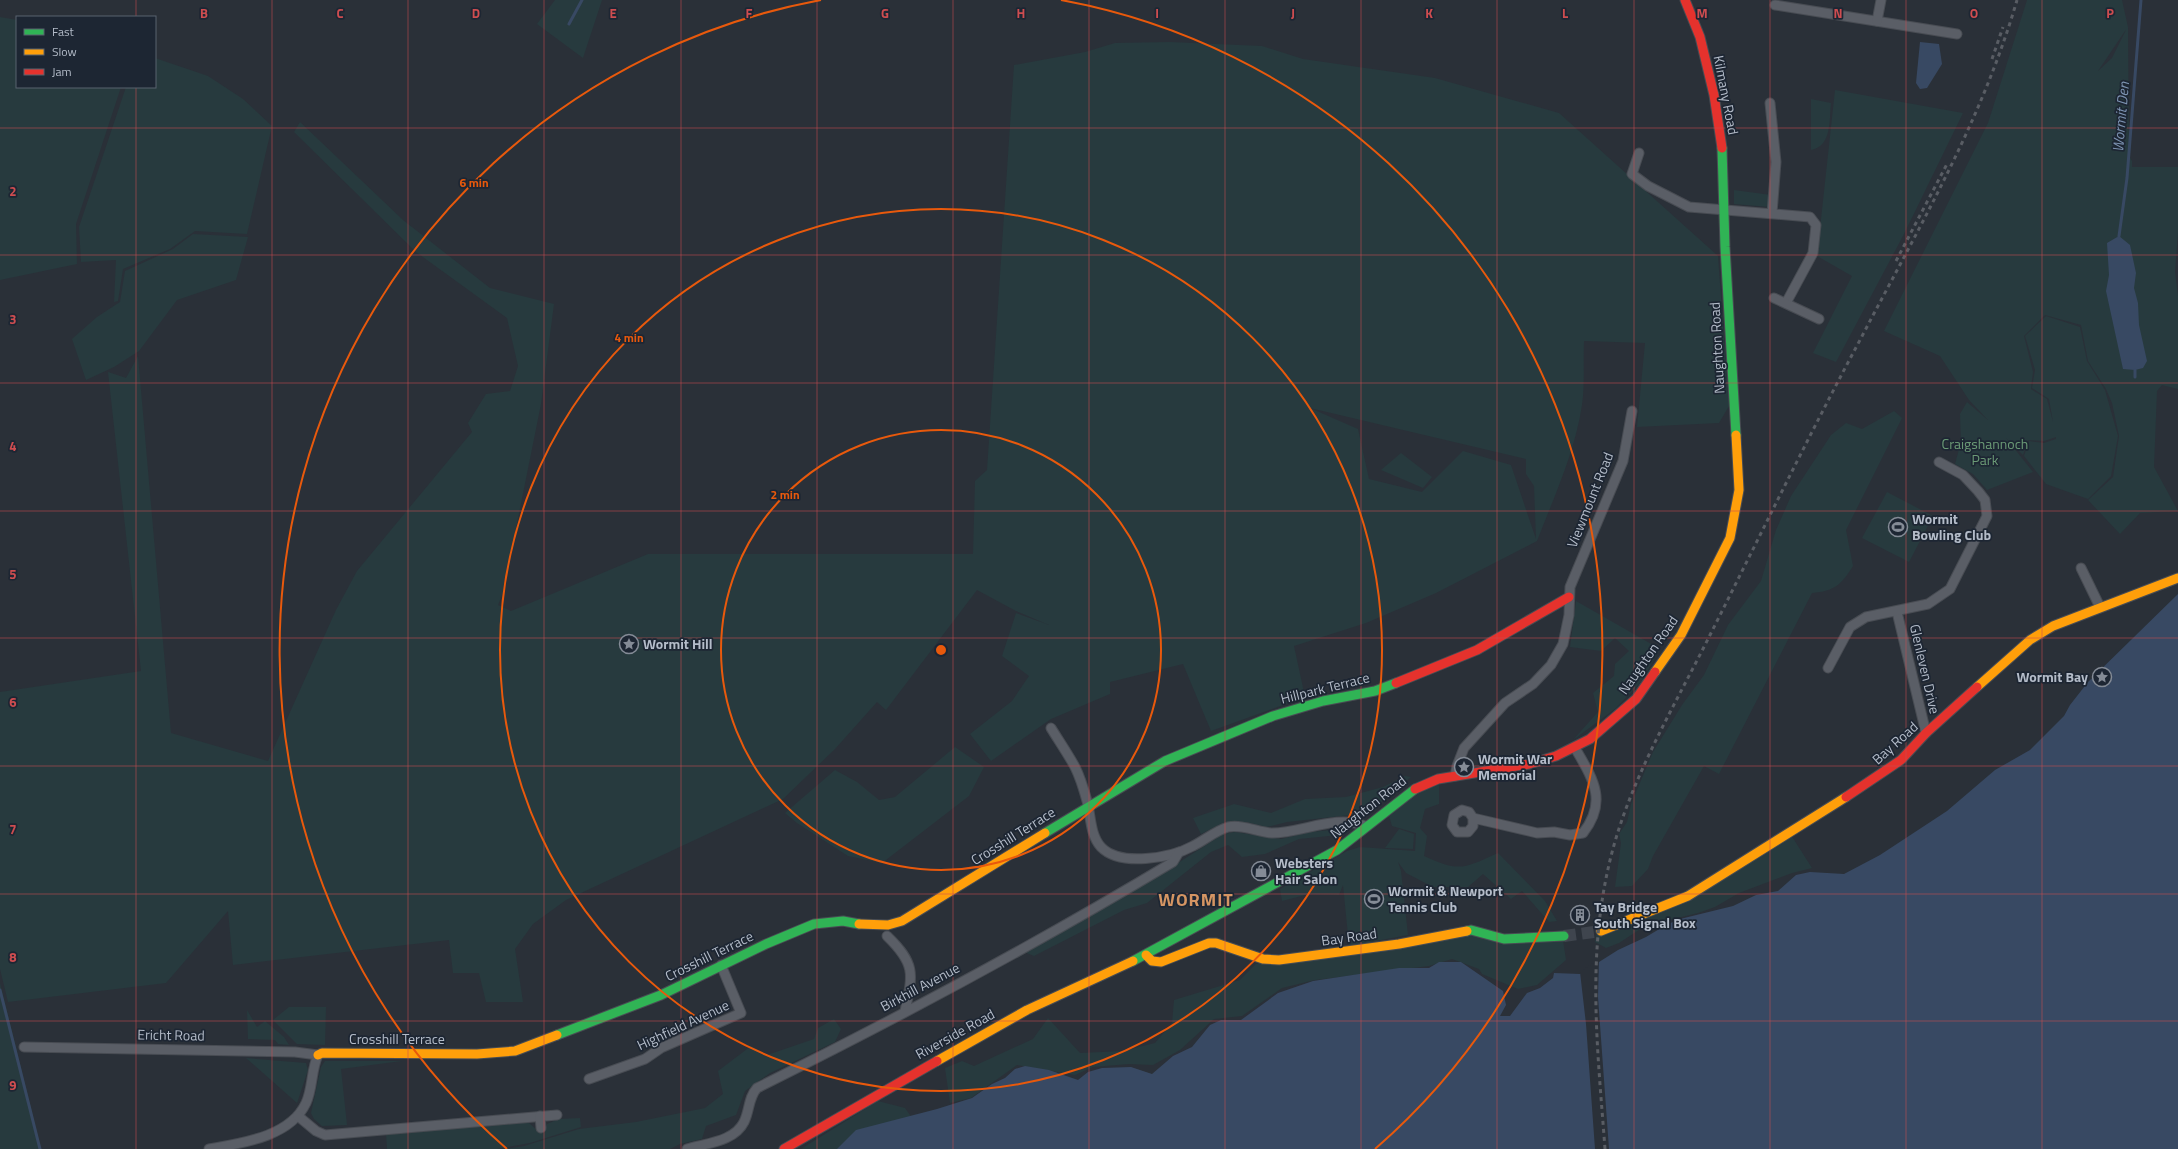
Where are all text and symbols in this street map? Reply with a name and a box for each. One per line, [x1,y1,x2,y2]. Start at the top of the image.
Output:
text: B [200,3,208,23]
text: C [336,3,344,23]
text: D [472,3,480,23]
text: E [609,3,617,23]
text: F [746,3,753,23]
text: G [881,3,889,23]
text: H [1017,3,1025,23]
text: I [1155,3,1159,23]
text: J [1291,3,1295,23]
text: K [1425,3,1433,23]
text: L [1562,3,1568,23]
text: M [1696,3,1708,23]
text: N [1833,3,1843,23]
text: O [1970,3,1978,23]
text: P [2106,3,2114,23]
legend [16,16,156,88]
text: Fast [52,22,75,41]
text: Slow [52,42,77,61]
street label: Kilmany Road [1708,53,1744,136]
text: Jam [52,62,72,81]
water label: Wormit Den [2106,80,2135,153]
text: 6 min [459,173,489,192]
text: 2 [9,181,17,201]
street label: Naughton Road [1704,302,1729,394]
text: 3 [9,309,17,329]
text: 4 min [614,328,644,347]
park label: Craigshannoch Park [1942,433,2028,470]
text: 4 [9,436,17,456]
street label: Viewmount Road [1561,449,1618,551]
text: 2 min [770,485,800,504]
place label: Wormit Bowling Club [1912,508,1992,545]
sports icon: Wormit Bowling Club [1887,516,1909,538]
text: 5 [9,564,17,584]
street label: Naughton Road [1613,611,1683,698]
street label: Glenleven Drive [1905,622,1946,716]
place icon: Wormit Hill [618,633,640,655]
place label: Wormit Hill [643,633,713,654]
centre of rings [934,643,948,657]
street label: Hillpark Terrace [1278,666,1372,709]
place label: Wormit Bay [2016,666,2088,687]
place icon: Wormit Bay [2091,666,2113,688]
text: 6 [9,692,17,712]
street label: Bay Road [1867,716,1922,769]
place label: Wormit War Memorial [1478,748,1552,785]
place icon: Wormit War Memorial [1453,756,1475,778]
street label: Naughton Road [1325,770,1410,843]
street label: Crosshill Terrace [967,801,1059,870]
text: 7 [9,819,17,839]
place label: Websters Hair Salon [1275,852,1337,889]
shop icon: Websters Hair Salon [1250,860,1272,882]
place label: Wormit & Newport Tennis Club [1388,880,1503,917]
district label: WORMIT [1158,886,1234,913]
sports icon: Wormit & Newport Tennis Club [1363,888,1385,910]
place label: Tay Bridge South Signal Box [1594,896,1696,933]
building icon: Tay Bridge South Signal Box [1569,904,1591,926]
street label: Bay Road [1320,922,1378,951]
street label: Crosshill Terrace [661,925,756,986]
text: 8 [9,947,17,967]
street label: Birkhill Avenue [876,957,963,1016]
street label: Highfield Avenue [633,994,732,1055]
street label: Riverside Road [911,1003,998,1064]
street label: Ericht Road [137,1023,205,1046]
street label: Crosshill Terrace [349,1028,445,1049]
text: 9 [9,1075,17,1095]

